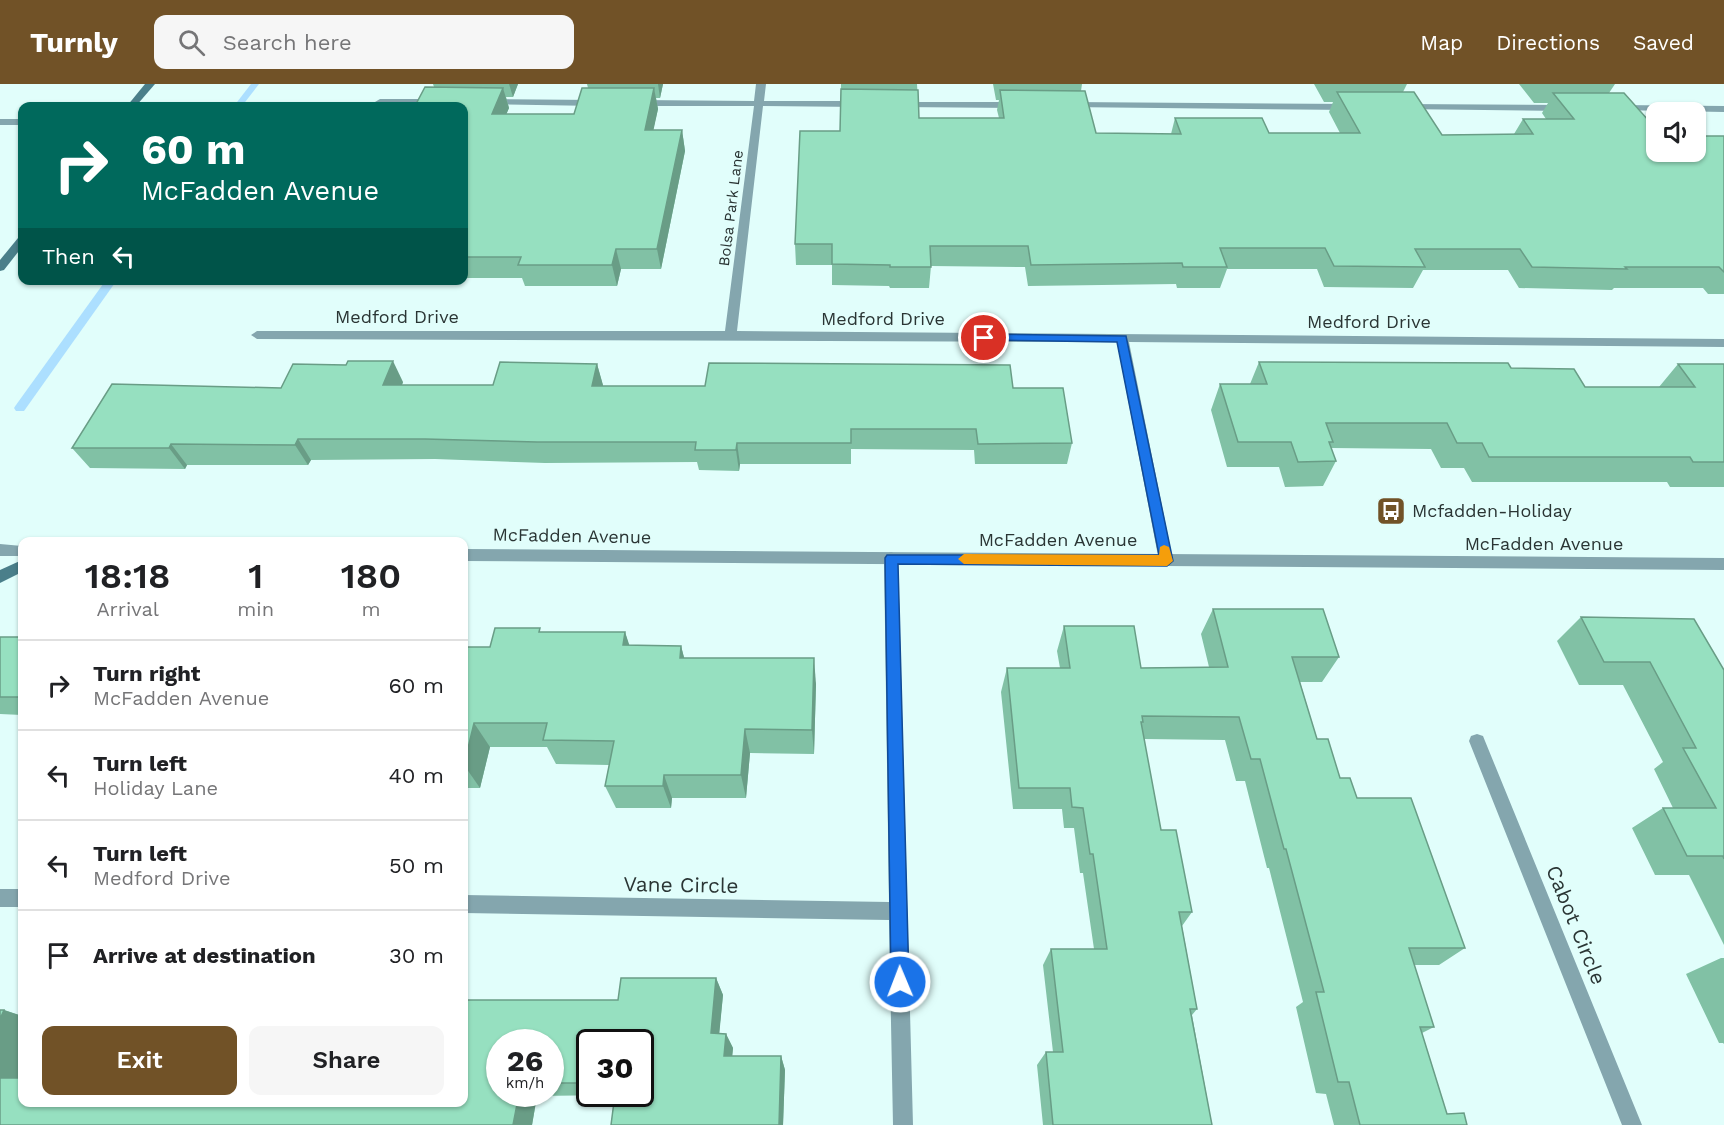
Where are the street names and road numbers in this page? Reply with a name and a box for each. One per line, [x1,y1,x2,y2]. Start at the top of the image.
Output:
street label: Bolsa Park Lane [715,149,747,267]
street label: Medford Drive [335,306,459,327]
street label: Medford Drive [821,308,945,329]
street label: Medford Drive [1307,311,1431,332]
street label: McFadden Avenue [492,524,652,547]
street label: McFadden Avenue [979,529,1137,550]
street label: McFadden Avenue [1465,533,1623,554]
street label: Cabot Circle [1541,862,1612,988]
street label: Vane Circle [623,871,739,898]

